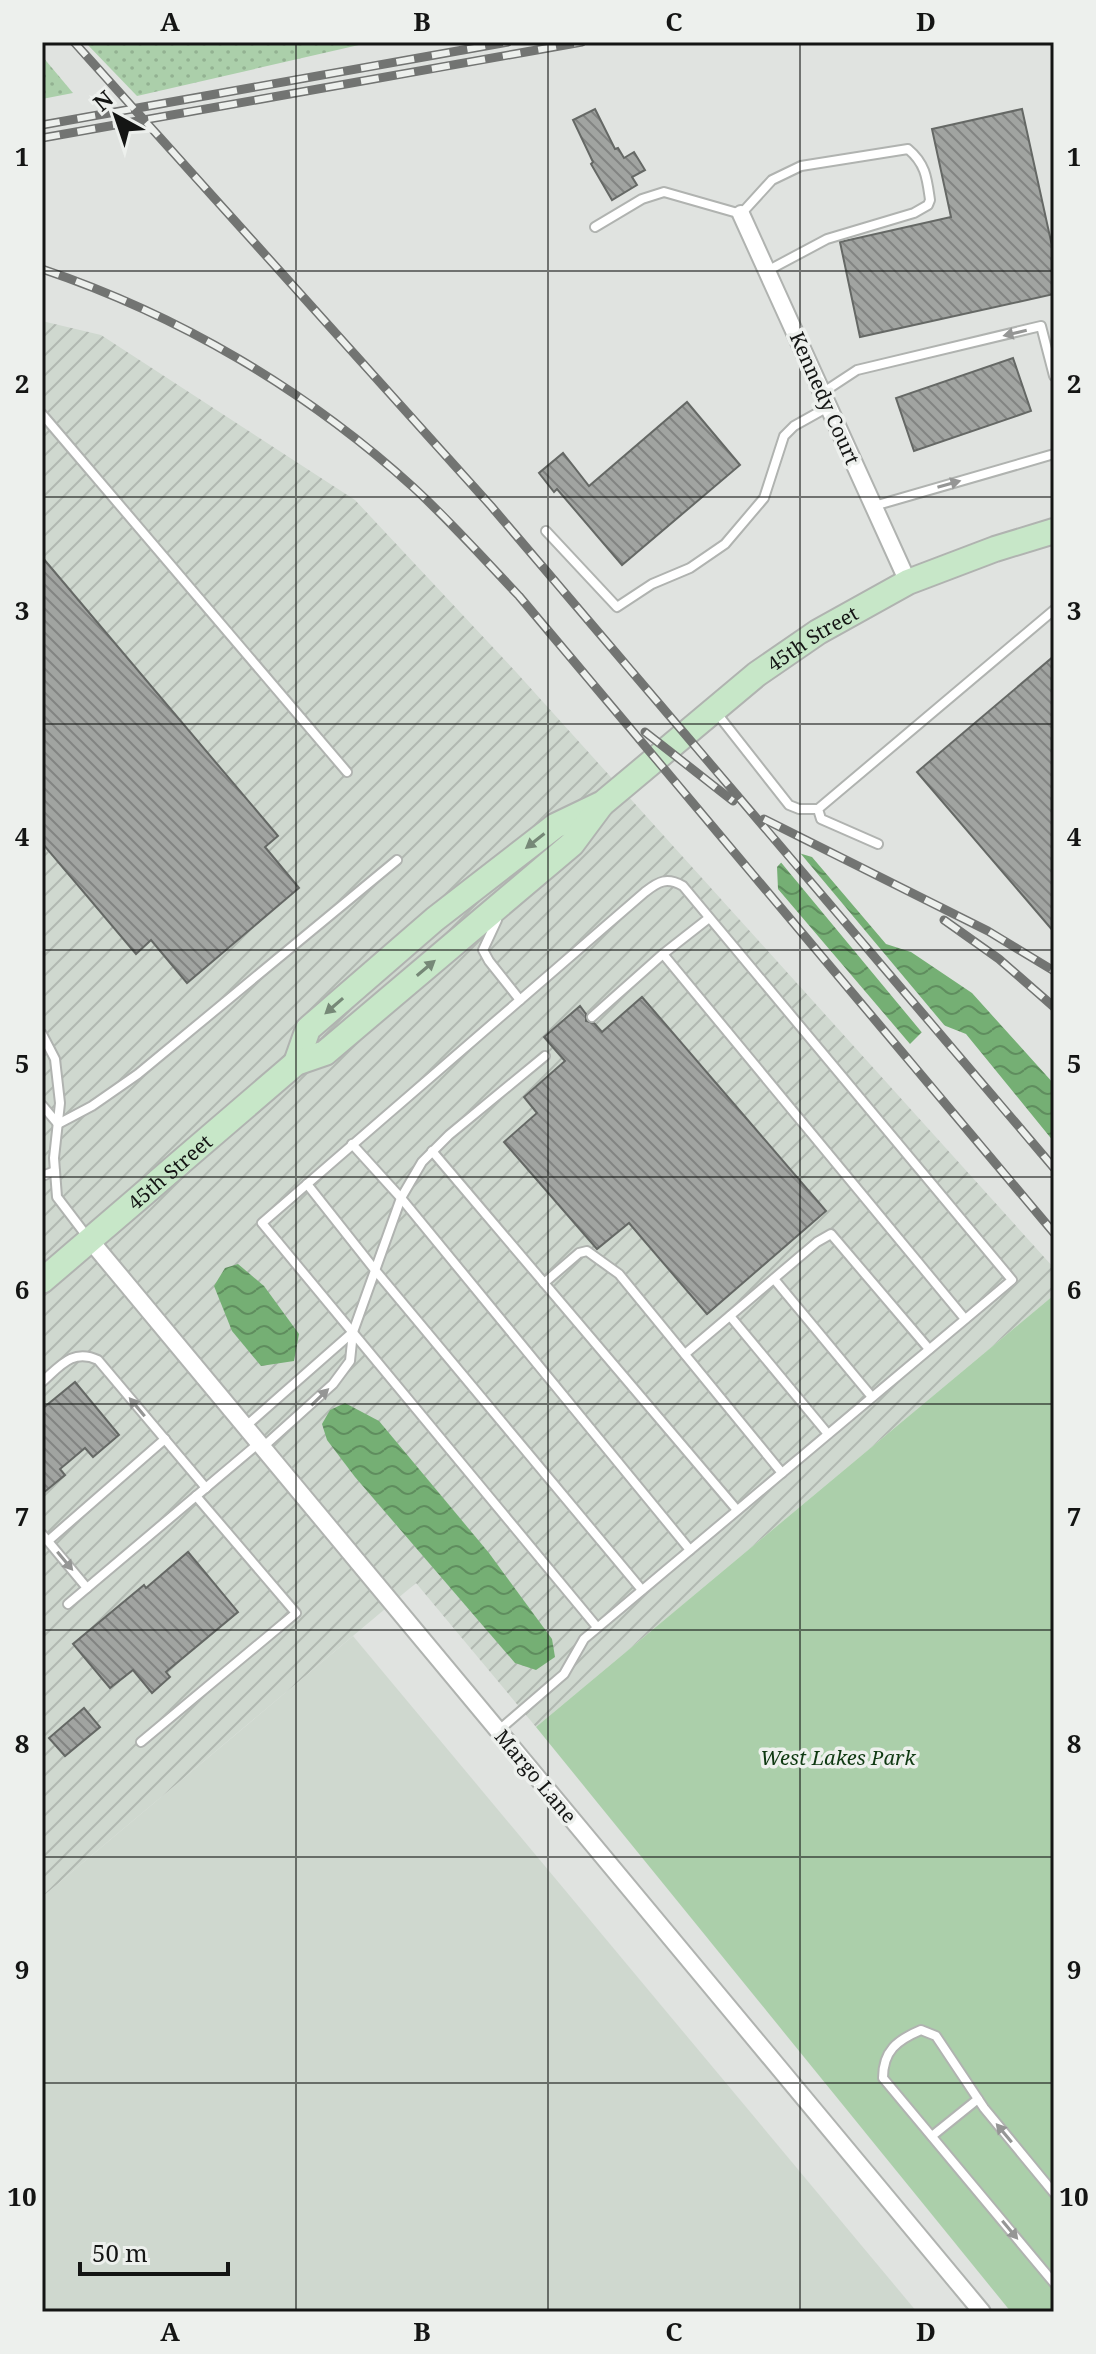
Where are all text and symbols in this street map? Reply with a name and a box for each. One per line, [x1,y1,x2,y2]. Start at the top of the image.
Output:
text: A [160,3,180,39]
text: B [413,3,431,39]
text: C [665,3,683,39]
text: D [916,3,936,39]
north arrow [76,76,156,156]
text: N [86,83,119,117]
text: 1 [15,138,29,174]
text: 1 [1067,138,1081,174]
street label: Kennedy Court [784,327,866,469]
one-way arrow [1002,327,1027,339]
text: 2 [15,365,29,401]
text: 2 [1067,365,1081,401]
one-way arrow [937,477,961,490]
text: 3 [15,592,29,628]
text: 3 [1067,592,1081,628]
street label: 45th Street [761,599,863,677]
text: 4 [15,818,30,854]
text: 4 [1067,818,1082,854]
one-way arrow [525,833,545,849]
one-way arrow [415,960,435,977]
one-way arrow [325,997,345,1014]
text: 5 [15,1045,29,1081]
text: 5 [1067,1045,1081,1081]
street label: 45th Street [122,1128,217,1215]
text: 6 [15,1271,29,1307]
text: 6 [1067,1271,1081,1307]
one-way arrow [310,1388,329,1407]
one-way arrow [129,1397,146,1417]
text: 7 [15,1498,29,1534]
text: 7 [1067,1498,1081,1534]
one-way arrow [56,1551,72,1571]
street label: Margo Lane [489,1724,583,1828]
text: 8 [15,1725,29,1761]
text: 8 [1067,1725,1081,1761]
park label: West Lakes Park [760,1744,916,1771]
text: 9 [15,1951,29,1987]
text: 9 [1067,1951,1081,1987]
one-way arrow [996,2123,1013,2143]
text: 10 [7,2178,37,2214]
text: 10 [1059,2178,1089,2214]
one-way arrow [1001,2220,1018,2240]
scale bar [80,2226,228,2276]
text: 50 m [92,2236,148,2269]
text: A [160,2313,180,2349]
text: B [413,2313,431,2349]
text: C [665,2313,683,2349]
text: D [916,2313,936,2349]

